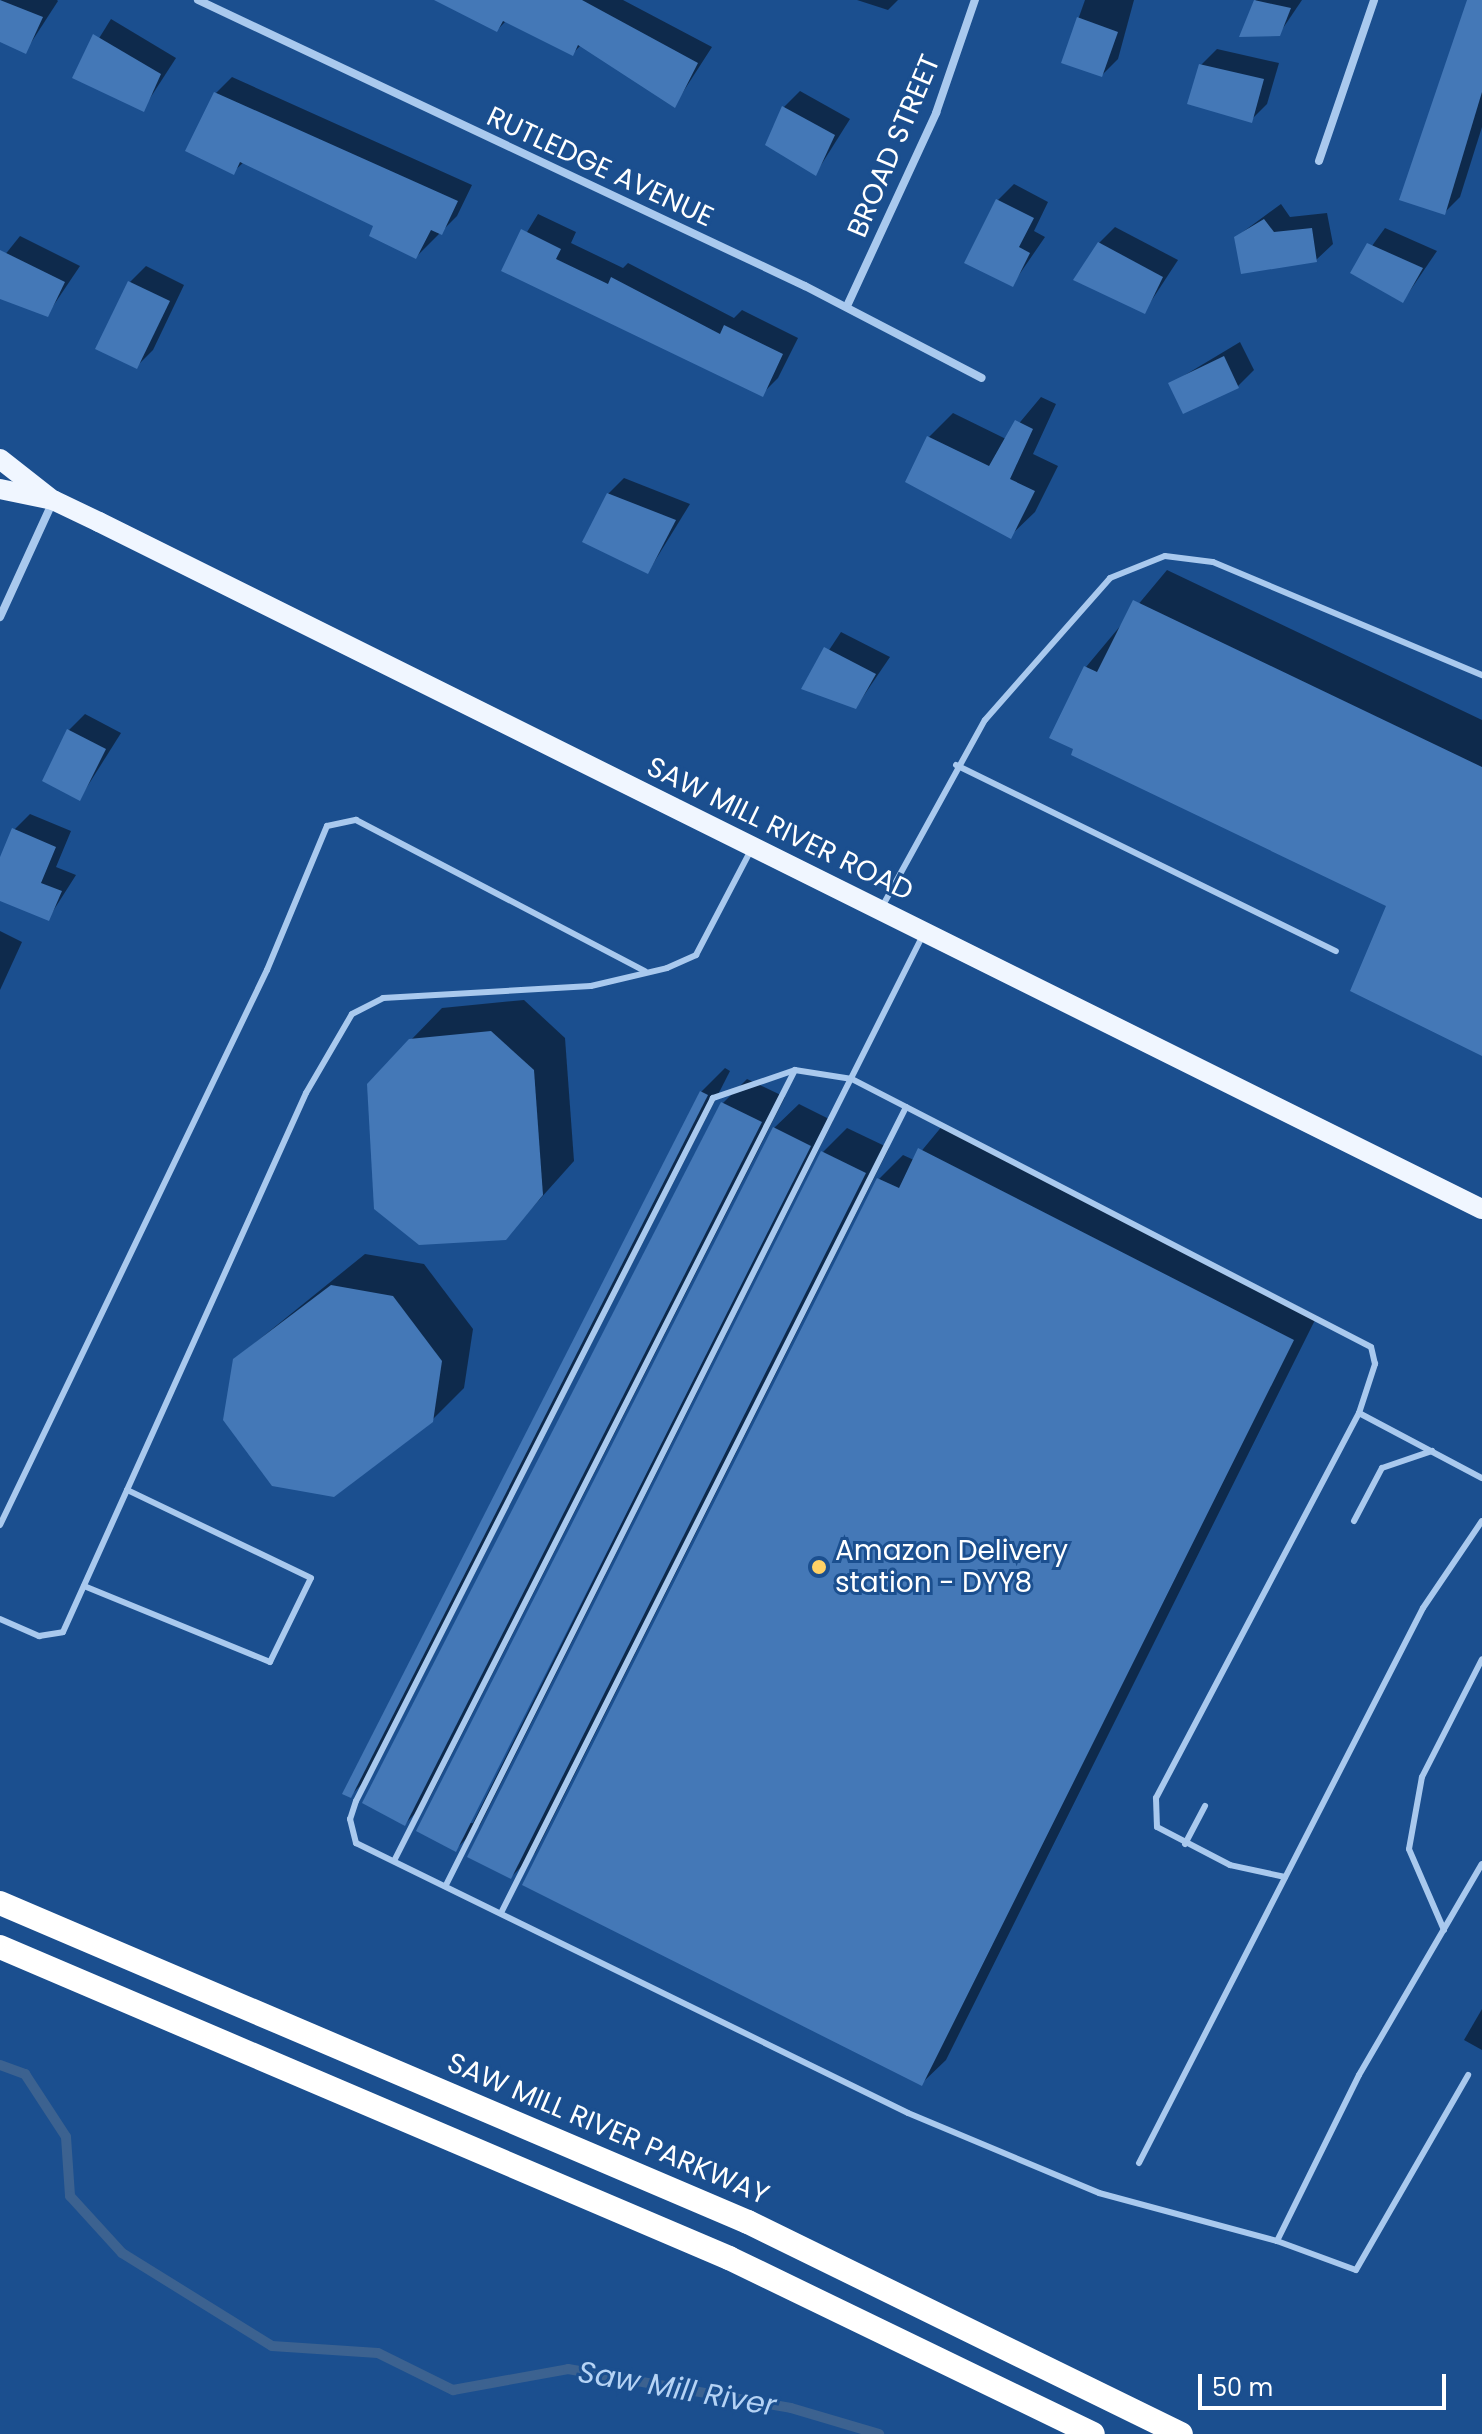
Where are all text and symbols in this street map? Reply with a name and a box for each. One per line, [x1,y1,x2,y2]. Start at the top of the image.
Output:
street label: BROAD STREET [840,50,948,242]
street label: RUTLEDGE AVENUE [481,100,719,234]
street label: SAW MILL RIVER ROAD [641,750,919,908]
place label: Amazon Delivery station - DYY8 [835,1534,1068,1600]
marker: Amazon Delivery station - DYY8 [810,1558,828,1576]
street label: SAW MILL RIVER PARKWAY [442,2046,774,2212]
water label: Saw Mill River [575,2354,779,2424]
scale bar [1202,2358,1450,2408]
text: 50 m [1212,2371,1273,2404]

